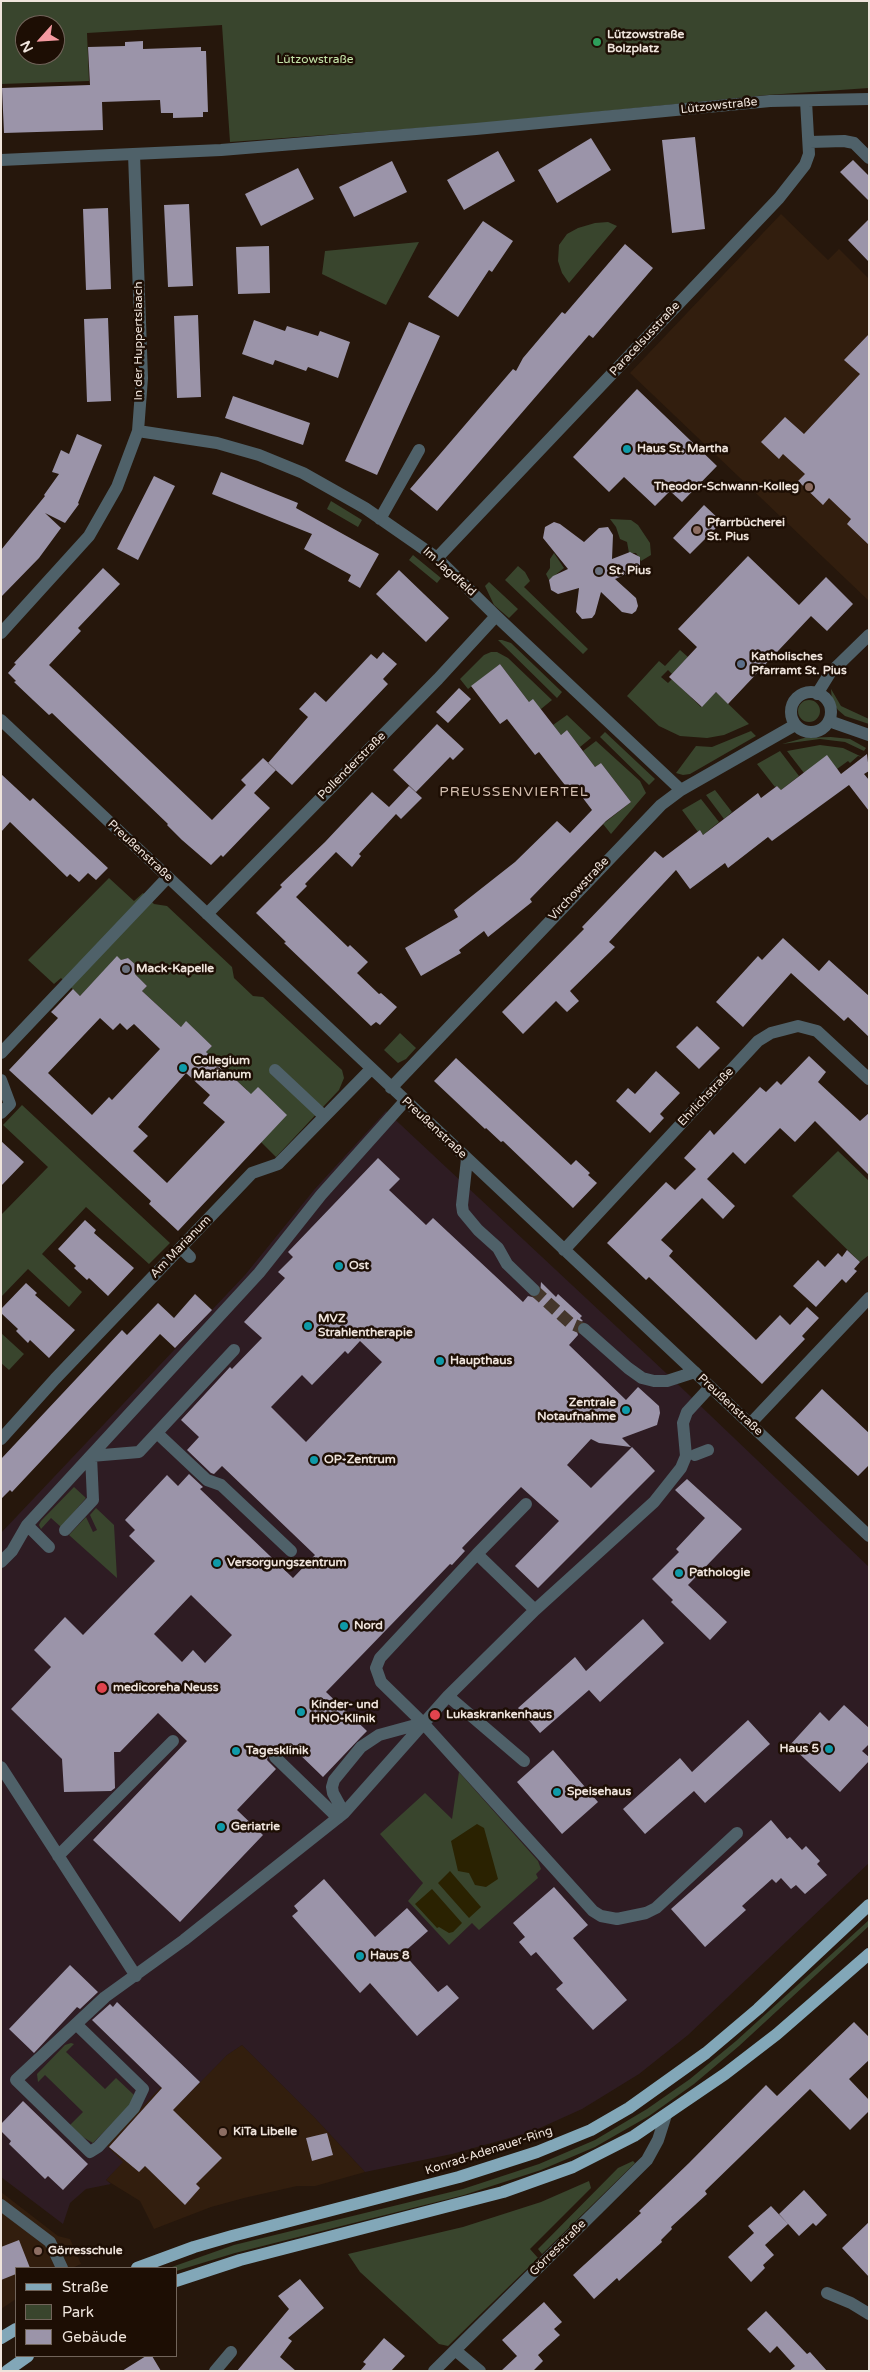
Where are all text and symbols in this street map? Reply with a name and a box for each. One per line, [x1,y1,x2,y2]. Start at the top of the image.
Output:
north arrow [15,15,65,65]
place label: Lützowstraße Bolzplatz [607,28,684,56]
marker: Lützowstraße Bolzplatz [591,36,603,48]
text: N [17,38,37,55]
park label: Lützowstraße [276,53,354,67]
street label: Lützowstraße [680,95,758,117]
street label: In der Huppertslaach [132,281,146,401]
street label: Paracelsusstraße [607,299,683,379]
place label: Haus St. Martha [637,442,728,456]
marker: Haus St. Martha [621,443,633,455]
place label: Theodor-Schwann-Kolleg [654,480,799,494]
marker: Theodor-Schwann-Kolleg [803,481,815,493]
place label: Pfarrbücherei St. Pius [707,516,785,544]
marker: Pfarrbücherei St. Pius [691,524,703,536]
street label: Im Jagdfeld [419,544,479,600]
place label: St. Pius [609,564,651,578]
marker: St. Pius [593,565,605,577]
place label: Katholisches Pfarramt St. Pius [751,650,847,678]
marker: Katholisches Pfarramt St. Pius [735,658,747,670]
street label: Pollenderstraße [315,729,389,803]
district label: PREUSSENVIERTEL [437,784,591,800]
street label: Preußenstraße [105,817,175,885]
street label: Virchowstraße [546,854,612,924]
place label: Mack-Kapelle [136,962,214,976]
marker: Mack-Kapelle [120,963,132,975]
place label: Collegium Marianum [193,1054,251,1082]
marker: Collegium Marianum [177,1062,189,1074]
street label: Ehrlichstraße [675,1065,737,1129]
street label: Preußenstraße [399,1094,469,1162]
street label: Am Marianum [148,1213,214,1281]
place label: Ost [349,1259,369,1273]
marker: Ost [333,1260,345,1272]
place label: MVZ Strahlentherapie [318,1312,413,1340]
marker: MVZ Strahlentherapie [302,1320,314,1332]
place label: Haupthaus [450,1354,512,1368]
marker: Haupthaus [434,1355,446,1367]
street label: Preußenstraße [695,1371,765,1439]
place label: Zentrale Notaufnahme [537,1396,616,1424]
marker: Zentrale Notaufnahme [620,1404,632,1416]
place label: OP-Zentrum [324,1453,396,1467]
marker: OP-Zentrum [308,1454,320,1466]
place label: Versorgungszentrum [227,1556,346,1570]
marker: Versorgungszentrum [211,1557,223,1569]
place label: Pathologie [689,1566,750,1580]
marker: Pathologie [673,1567,685,1579]
place label: Nord [354,1619,383,1633]
marker: Nord [338,1620,350,1632]
marker: medicoreha Neuss [95,1681,109,1695]
place label: medicoreha Neuss [113,1681,218,1695]
place label: Kinder- und HNO-Klinik [311,1698,378,1726]
marker: Kinder- und HNO-Klinik [295,1706,307,1718]
marker: Lukaskrankenhaus [428,1708,442,1722]
place label: Lukaskrankenhaus [446,1708,552,1722]
place label: Haus 5 [780,1742,819,1756]
marker: Haus 5 [823,1743,835,1755]
place label: Tagesklinik [246,1744,309,1758]
marker: Tagesklinik [230,1745,242,1757]
place label: Speisehaus [567,1785,631,1799]
marker: Speisehaus [551,1786,563,1798]
place label: Geriatrie [231,1820,280,1834]
marker: Geriatrie [215,1821,227,1833]
place label: Haus 8 [370,1949,409,1963]
marker: Haus 8 [354,1950,366,1962]
street label: Konrad-Adenauer-Ring [424,2124,554,2178]
place label: KiTa Libelle [233,2125,297,2139]
marker: KiTa Libelle [217,2126,229,2138]
street label: Görresstraße [527,2217,589,2279]
place label: Görresschule [48,2244,122,2258]
marker: Görresschule [32,2245,44,2257]
legend [15,2267,178,2357]
text: Straße [62,2278,108,2296]
text: Park [62,2303,94,2321]
text: Gebäude [62,2328,127,2346]

